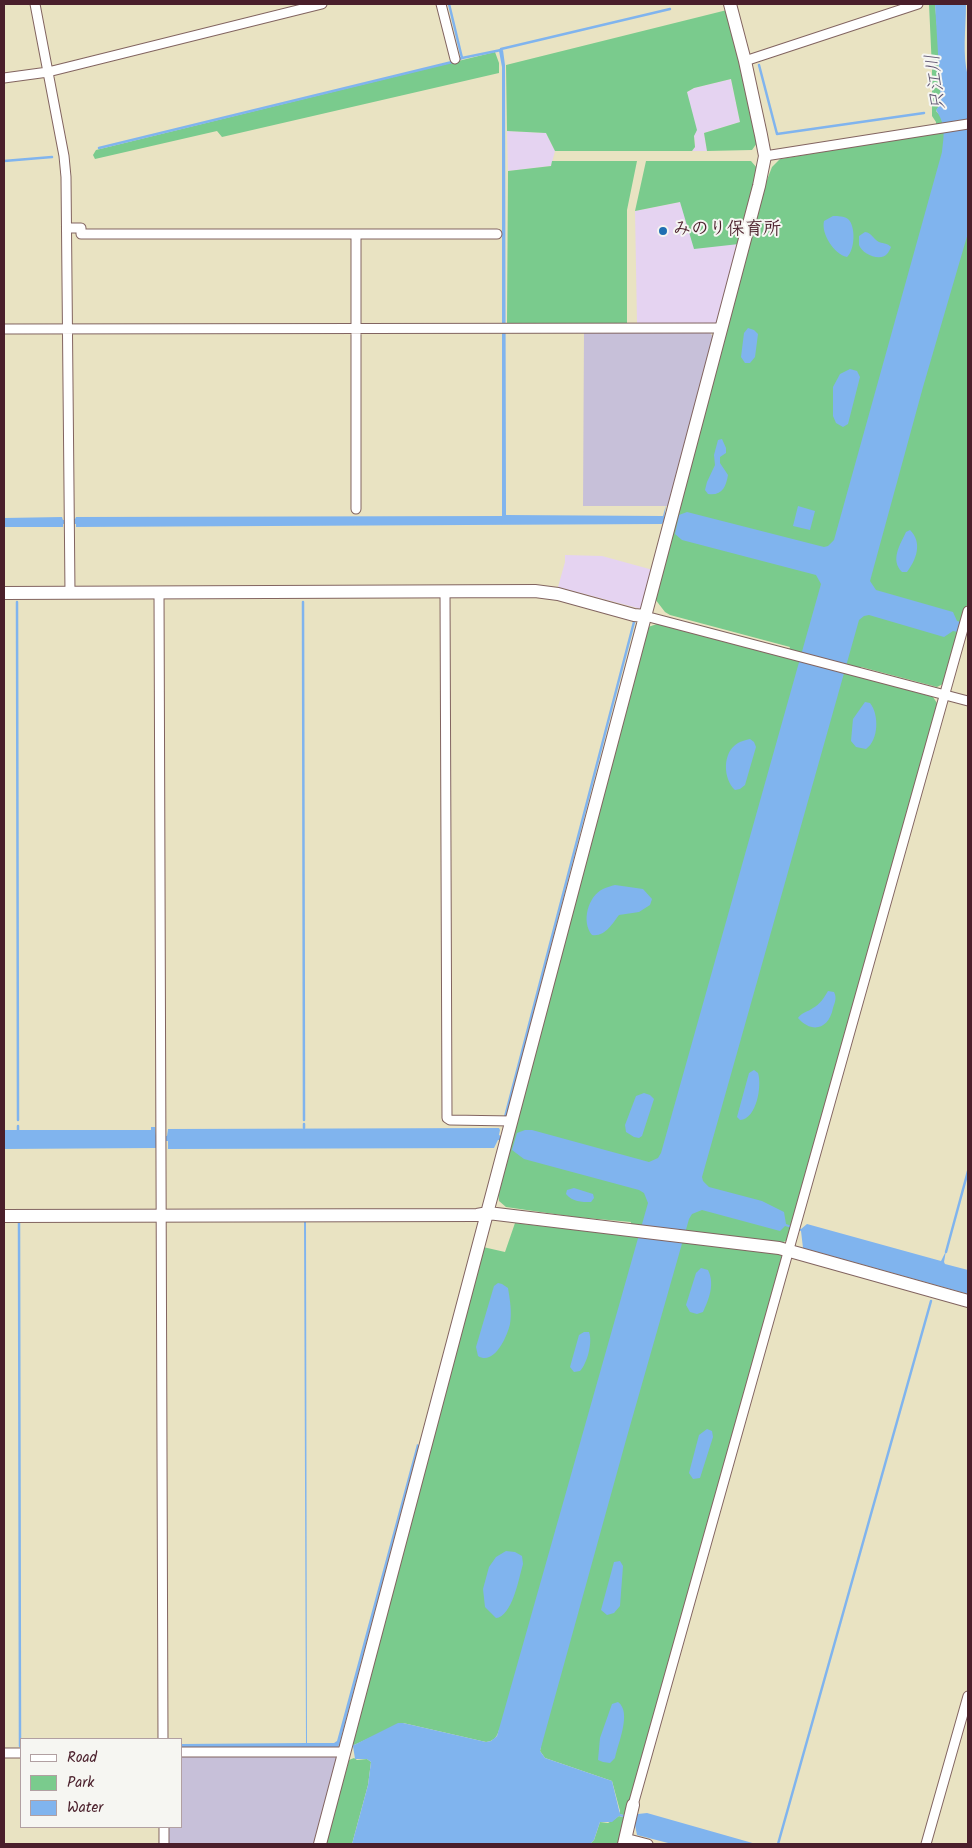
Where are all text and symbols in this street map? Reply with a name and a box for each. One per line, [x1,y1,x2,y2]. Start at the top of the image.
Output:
water label: 只江川 [923,52,953,112]
place label: みのり保育所 [673,220,781,242]
marker: みのり保育所 [657,225,669,237]
legend [20,1738,182,1828]
text: Road [67,1746,97,1770]
text: Park [67,1771,94,1795]
text: Water [67,1796,103,1820]

